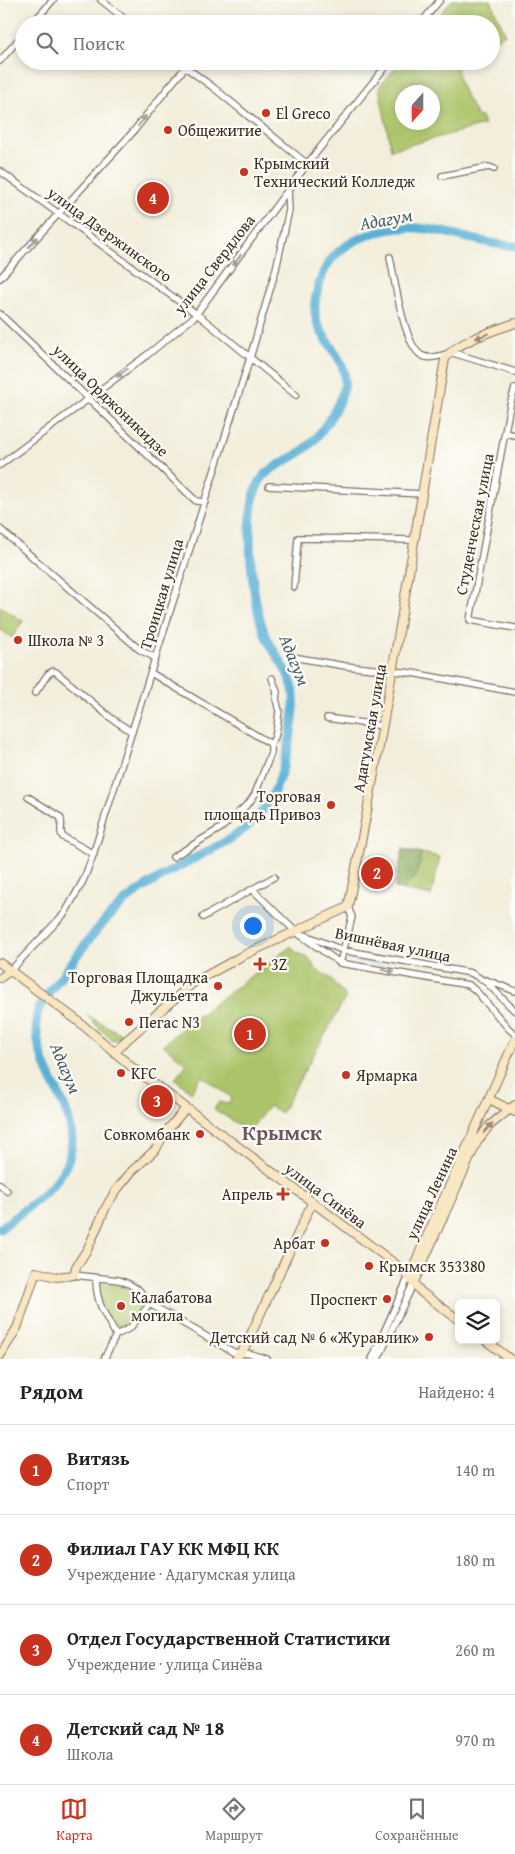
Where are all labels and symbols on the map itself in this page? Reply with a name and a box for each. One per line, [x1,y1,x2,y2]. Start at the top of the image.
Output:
north arrow [395,85,440,130]
place label: El Greco [276,101,331,125]
marker: El Greco [260,107,272,119]
one-way arrow [136,115,147,128]
place label: Общежитие [178,118,262,142]
marker: Общежитие [162,124,174,136]
place label: Крымский Технический Колледж [254,151,415,193]
marker: Крымский Технический Колледж [238,166,250,178]
pin: 4 [137,179,169,217]
street label: улица Дзержинского [42,180,177,288]
water label: Адагум [357,201,415,237]
street label: улица Свердлова [167,209,261,320]
one-way arrow [27,236,39,248]
one-way arrow [232,253,242,267]
one-way arrow [475,333,489,341]
street label: улица Орджоникидзе [47,337,175,462]
one-way arrow [116,368,129,379]
street label: Студенческая улица [448,451,500,597]
street label: Троицкая улица [133,535,189,653]
place label: Школа № 3 [28,628,104,652]
water label: Адагум [272,629,318,690]
marker: Школа № 3 [12,634,24,646]
street label: Адагумская улица [346,661,392,794]
place label: Торговая площадь Привоз [204,784,321,826]
marker: Торговая площадь Привоз [325,799,337,811]
pin: 2 [361,854,393,892]
your location [240,913,266,939]
street label: Вишнёвая улица [333,920,453,968]
place label: 3Z [271,952,287,976]
marker: 3Z [253,957,267,971]
place label: Торговая Площадка Джульетта [68,965,208,1007]
one-way arrow [380,967,396,975]
marker: Торговая Площадка Джульетта [212,980,224,992]
place label: Пегас N3 [139,1010,200,1034]
pin: 1 [234,1015,266,1053]
marker: Пегас N3 [123,1016,135,1028]
water label: Адагум [43,1037,89,1098]
place label: KFC [131,1061,157,1085]
place label: Ярмарка [355,1063,418,1087]
marker: KFC [115,1067,127,1079]
marker: Ярмарка [340,1069,352,1081]
pin: 3 [141,1082,173,1120]
district label: Крымск [242,1117,323,1148]
place label: Совкомбанк [104,1122,191,1146]
one-way arrow [482,1122,493,1135]
marker: Совкомбанк [194,1128,206,1140]
street label: улица Ленина [399,1142,463,1244]
street label: улица Синёва [279,1156,372,1234]
place label: Апрель [222,1182,273,1206]
marker: Апрель [277,1188,289,1200]
place label: Арбат [273,1231,315,1255]
marker: Арбат [319,1237,331,1249]
place label: Крымск 353380 [379,1254,486,1278]
marker: Крымск 353380 [363,1260,375,1272]
place label: Калабатова могила [131,1285,212,1327]
place label: Проспект [310,1287,377,1311]
marker: Проспект [381,1293,393,1305]
marker: Калабатова могила [115,1300,127,1312]
place label: Детский сад № 6 «Журавлик» [209,1325,419,1349]
marker: Детский сад № 6 «Журавлик» [423,1331,435,1343]

